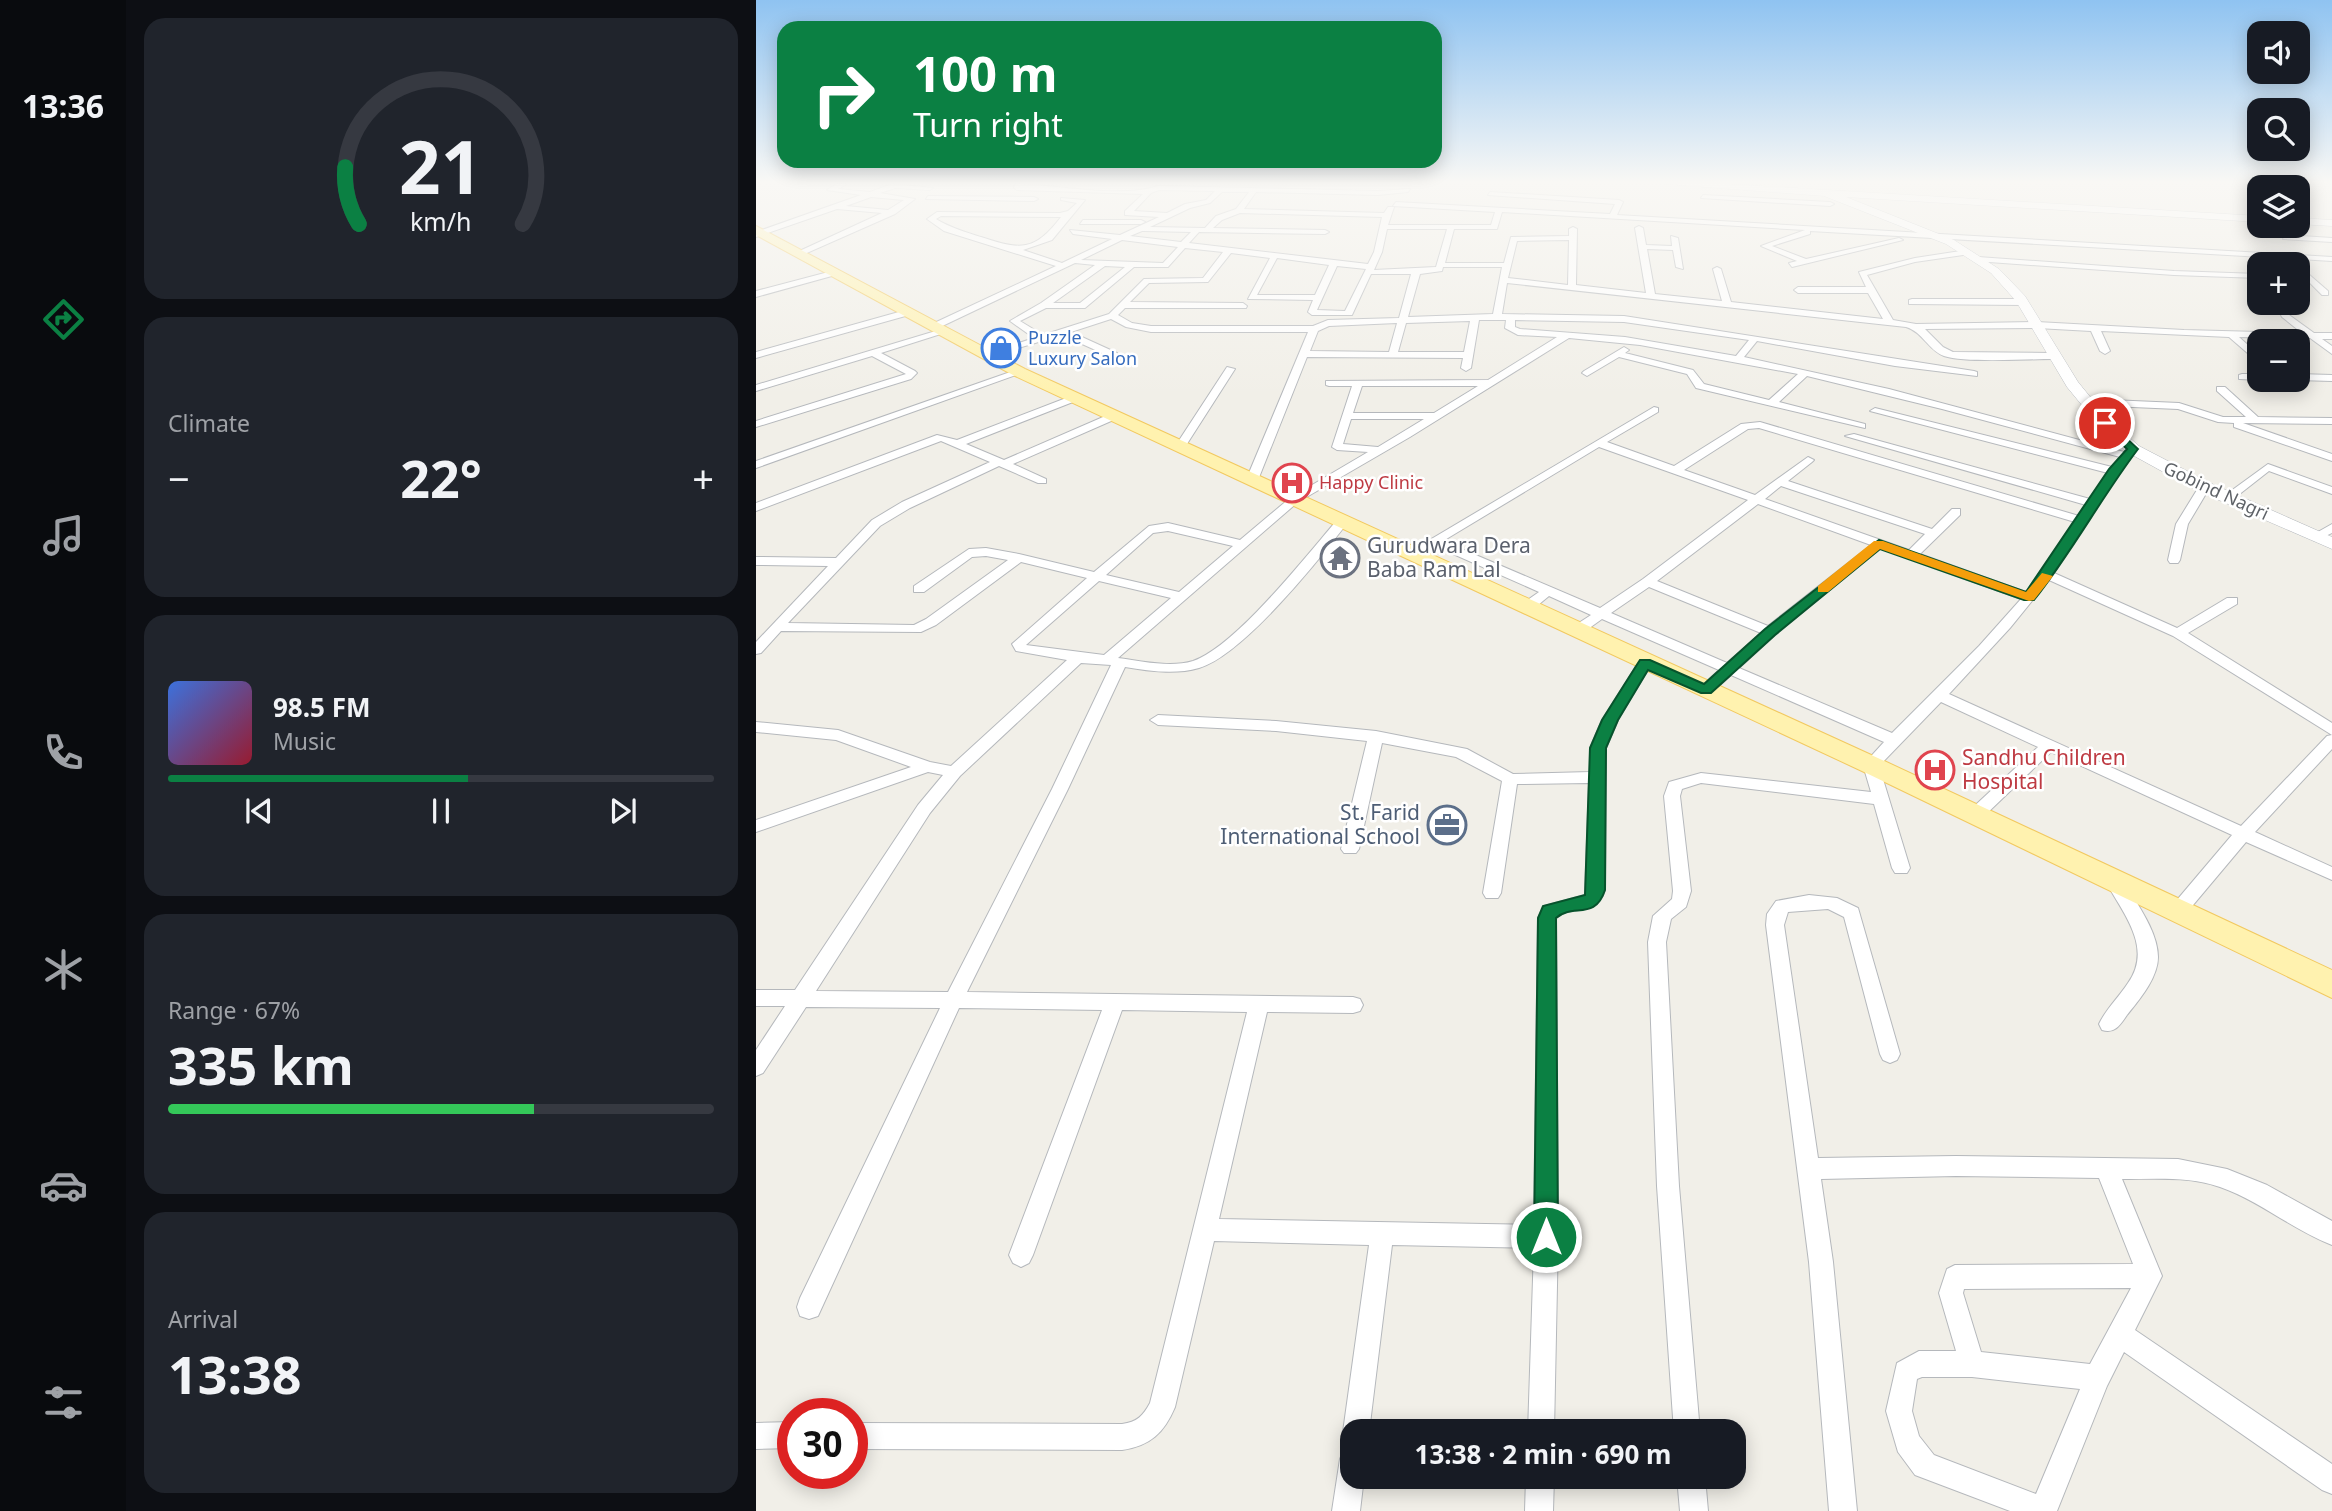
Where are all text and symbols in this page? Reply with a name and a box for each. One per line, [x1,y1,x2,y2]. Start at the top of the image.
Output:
map controls [2247,21,2310,392]
button: sound [2247,21,2310,84]
text: 100 m [913,40,1058,106]
icon: right [798,49,889,140]
text: 13:36 [22,84,104,127]
button: search [2247,98,2310,161]
text: Turn right [913,103,1063,146]
text: 21 [399,117,483,216]
button: layers [2247,175,2310,238]
text: km/h [410,204,472,238]
button: + [2247,252,2310,315]
icon: directions [39,295,88,344]
place label: Puzzle Luxury Salon [1028,325,1137,370]
shop icon: Puzzle Luxury Salon [980,327,1022,369]
button: − [2247,329,2310,392]
pin [2075,393,2135,453]
icon: arrive [2086,404,2124,442]
text: Climate [168,407,250,439]
text: 22° [400,442,482,513]
text: − [168,452,190,504]
text: + [692,452,714,504]
street label: Gobind Nagri [2160,455,2273,525]
hospital icon: Happy Clinic [1271,462,1313,504]
place label: Happy Clinic [1319,470,1424,494]
icon: music [39,511,88,560]
place label: Gurudwara Dera Baba Ram Lal [1367,531,1531,583]
temple icon: Gurudwara Dera Baba Ram Lal [1319,537,1361,579]
text: 98.5 FM [273,689,370,725]
text: Music [273,725,336,757]
icon: phone [39,728,88,777]
place label: Sandhu Children Hospital [1962,743,2126,795]
hospital icon: Sandhu Children Hospital [1914,749,1956,791]
icon: previous [240,792,278,830]
icon: pause [422,792,460,830]
icon: next [604,792,642,830]
place label: St. Farid International School [1220,798,1420,850]
office icon: St. Farid International School [1426,804,1468,846]
icon: climate [39,945,88,994]
text: Range · 67% [168,994,300,1026]
text: 335 km [168,1029,354,1100]
icon: car [39,1161,88,1210]
position arrow [1509,1200,1583,1274]
text: Arrival [168,1303,238,1335]
text: 13:38 [168,1338,302,1409]
icon: filters [39,1378,88,1427]
speed limit sign: 30 [777,1398,868,1489]
text: 13:38 · 2 min · 690 m [1415,1436,1671,1472]

